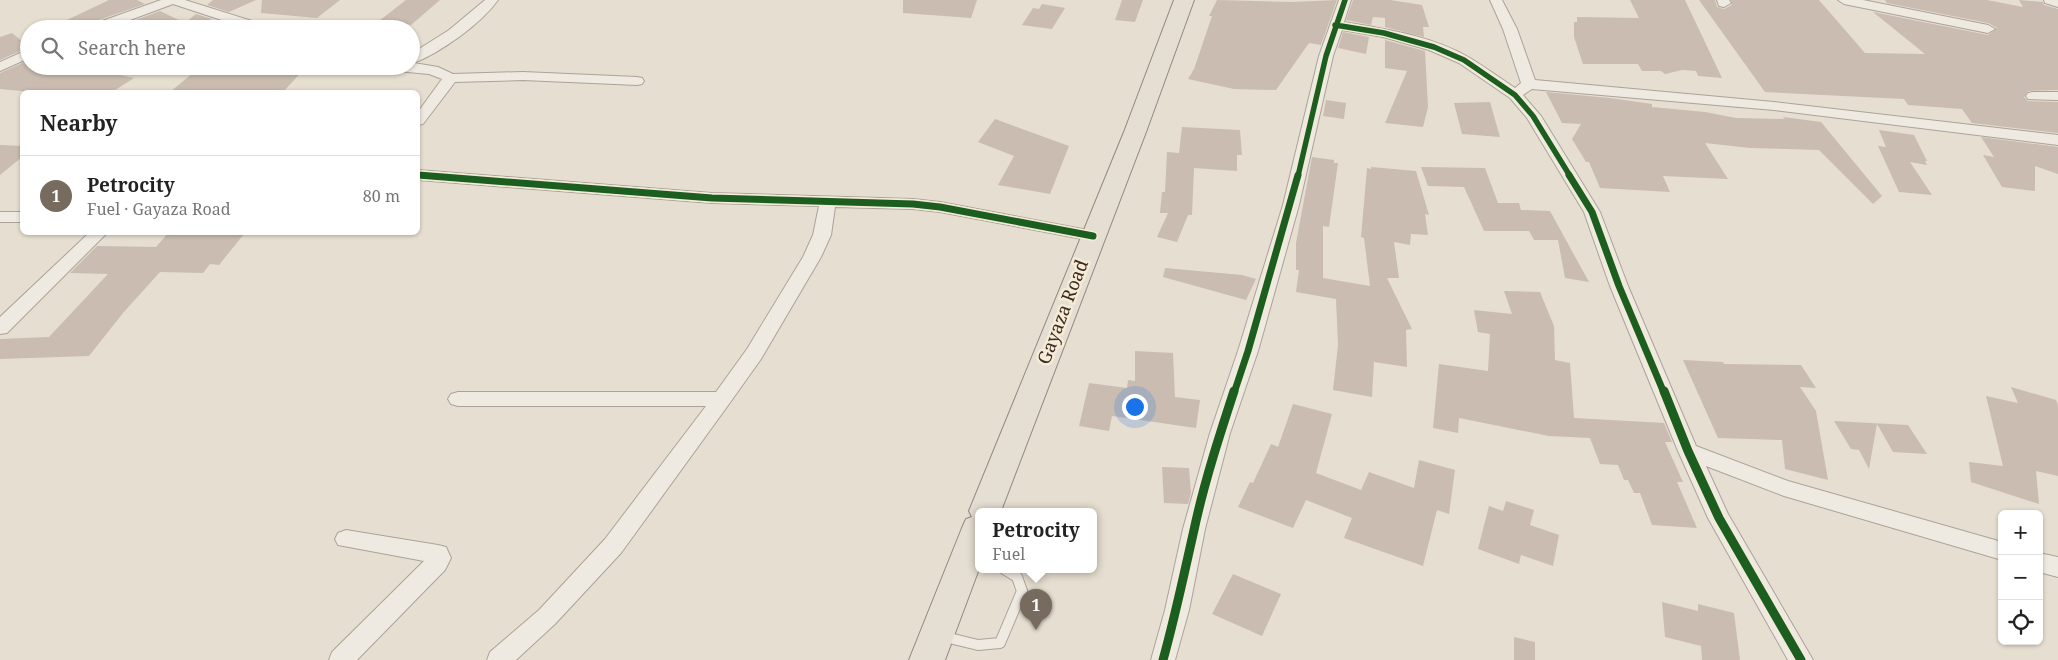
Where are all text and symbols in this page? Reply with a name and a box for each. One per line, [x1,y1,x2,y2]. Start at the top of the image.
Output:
search box [20,20,420,75]
icon: search [38,34,66,62]
text: Search here [78,35,186,61]
text: Nearby [40,109,118,137]
text: Petrocity [87,172,175,198]
text: 1 [51,185,61,207]
text: 80 m [363,185,400,207]
text: Fuel · Gayaza Road [87,198,231,220]
street label: Gayaza Road [1031,256,1093,367]
your location [1122,394,1148,420]
popup [975,508,1097,573]
map controls [1998,510,2043,645]
button: + [1998,510,2043,555]
text: Petrocity [992,517,1080,543]
text: Fuel [992,543,1025,565]
button: − [1998,555,2043,600]
pin: 1 [1020,589,1052,630]
button: locate [1998,600,2043,645]

